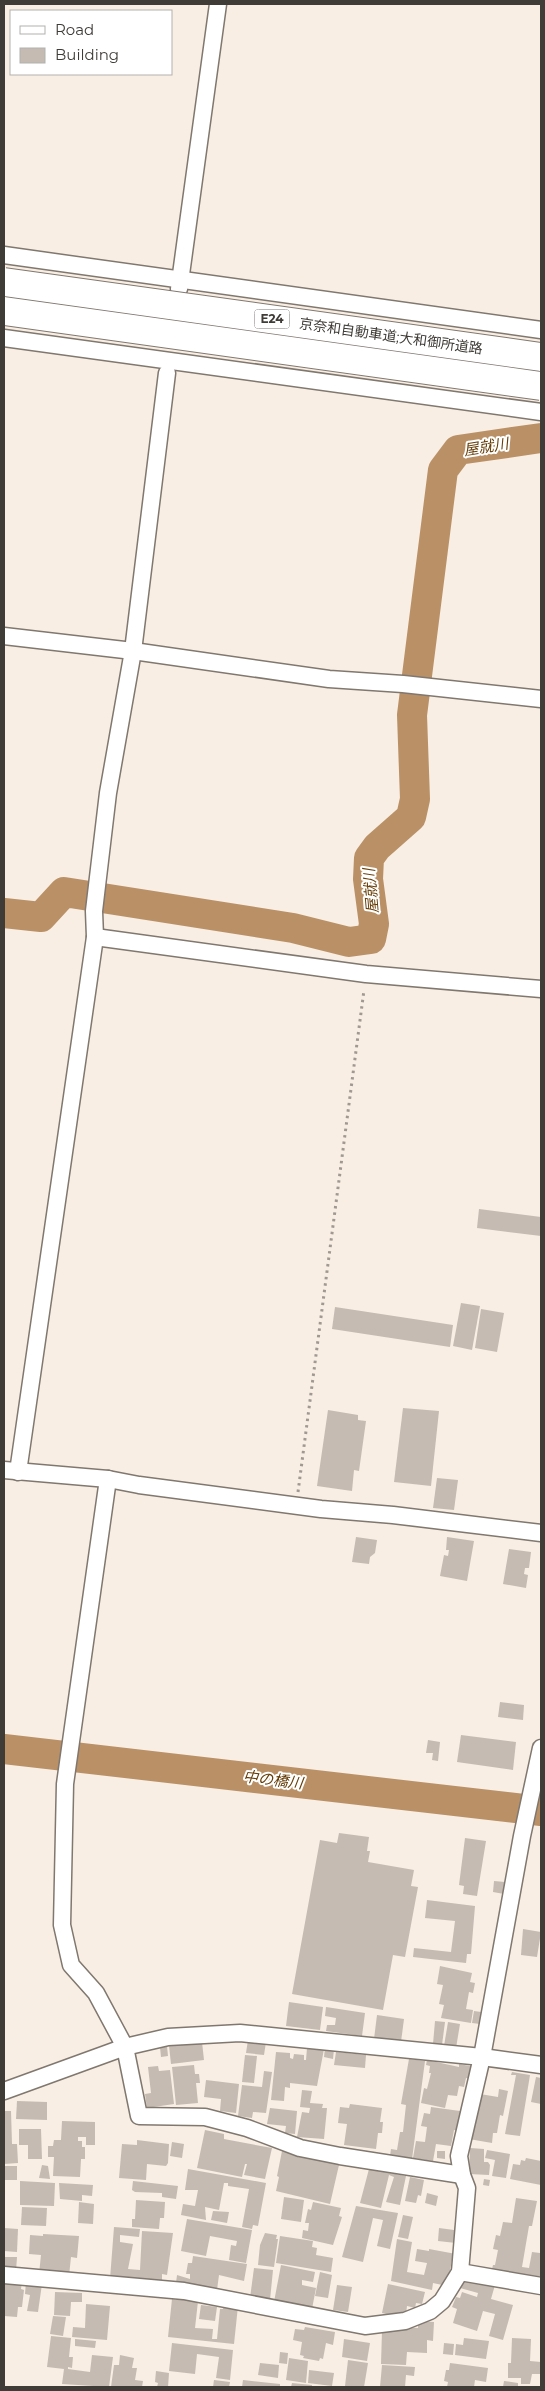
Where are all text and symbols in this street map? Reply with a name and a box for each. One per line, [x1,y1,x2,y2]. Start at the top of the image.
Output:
legend [10,10,172,75]
text: Road [55,20,94,39]
text: Building [55,45,119,64]
road number: E24 [254,310,290,328]
street label: 京奈和自動車道;大和御所道路 [298,314,484,358]
water label: 屋就川 [462,433,512,459]
water label: 屋就川 [359,866,382,914]
water label: 中の橋川 [242,1766,306,1793]

